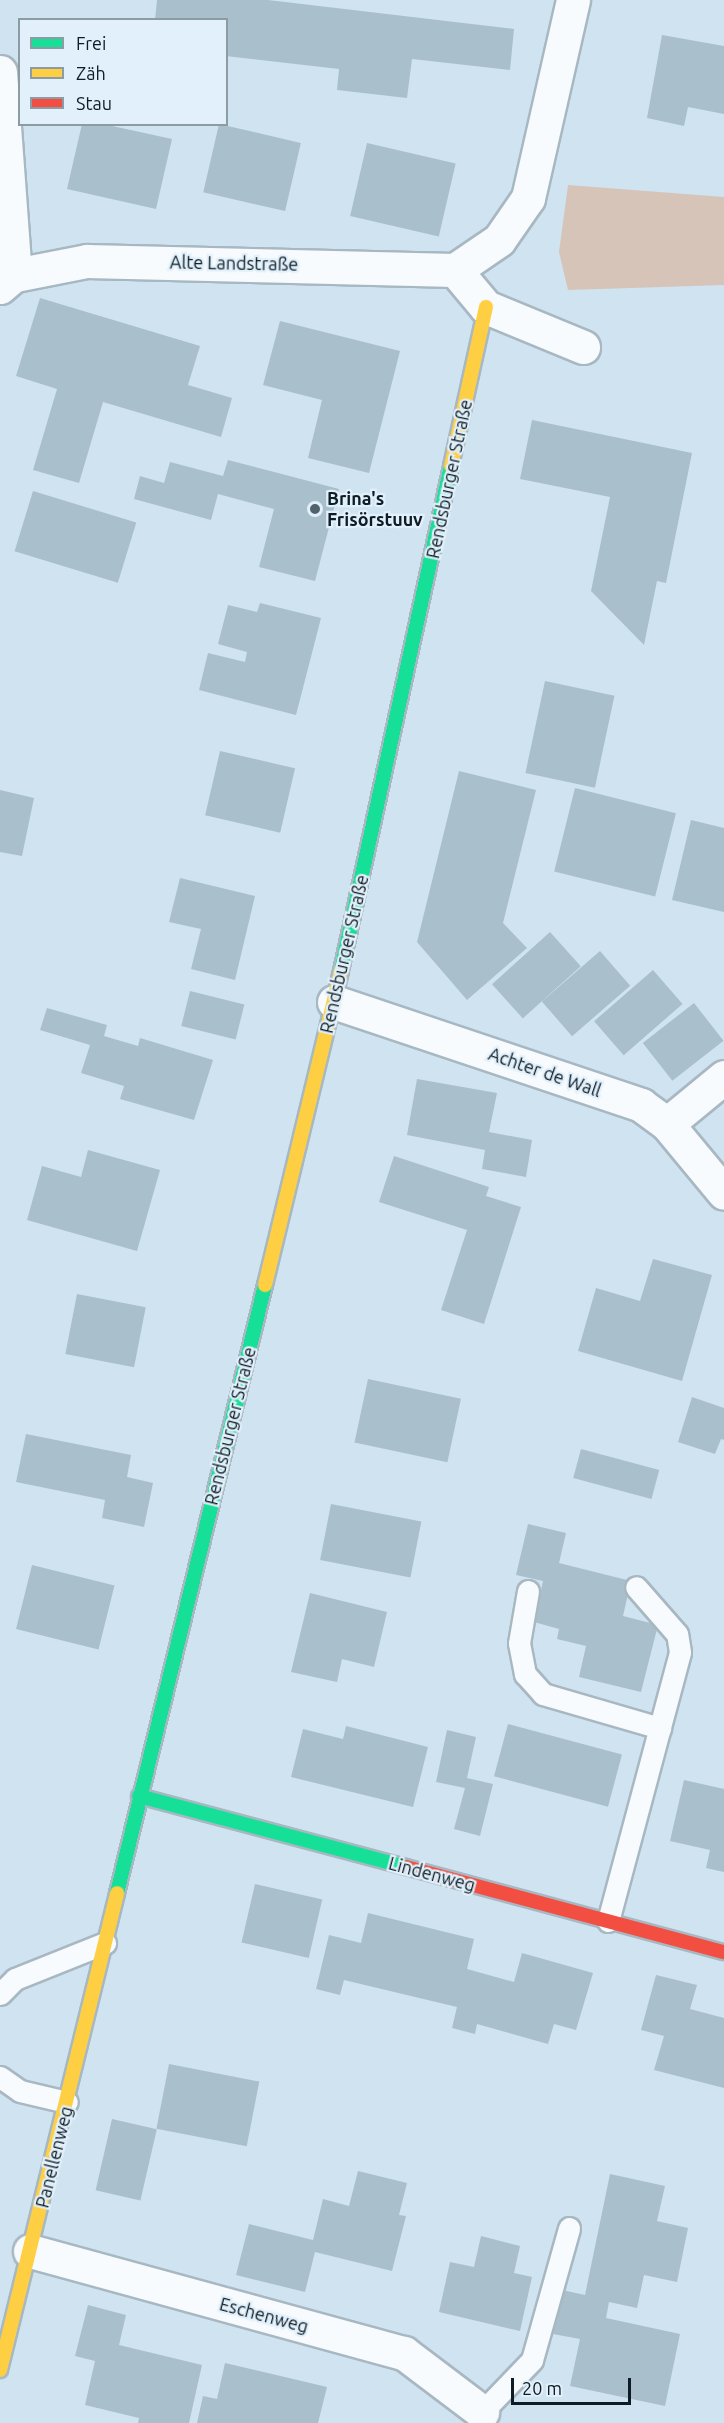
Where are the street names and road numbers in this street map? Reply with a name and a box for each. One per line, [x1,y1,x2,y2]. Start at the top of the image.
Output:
street label: Alte Landstraße [170,251,298,275]
street label: Rendsburger Straße [422,398,476,560]
street label: Rendsburger Straße [315,873,373,1035]
street label: Achter de Wall [486,1043,604,1101]
street label: Rendsburger Straße [200,1345,260,1507]
street label: Lindenweg [386,1852,478,1896]
street label: Panellenweg [31,2104,77,2210]
street label: Eschenweg [217,2293,311,2337]

